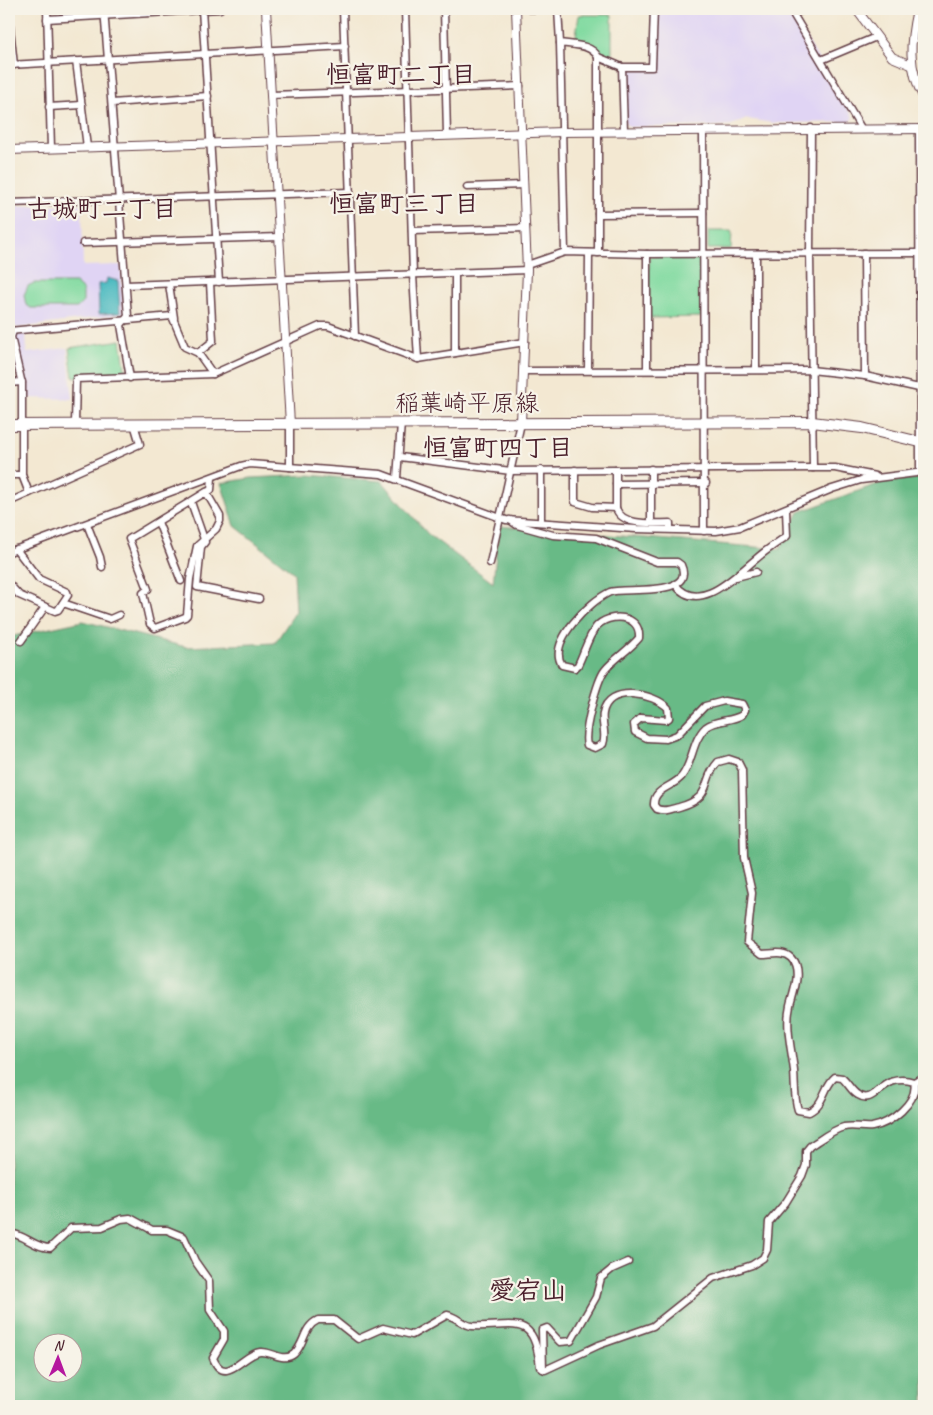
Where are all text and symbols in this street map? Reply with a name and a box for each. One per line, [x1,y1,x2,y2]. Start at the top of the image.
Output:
district label: 恒富町二丁目 [326,59,476,91]
district label: 恒富町三丁目 [329,188,479,220]
district label: 古城町二丁目 [27,193,177,225]
street label: 稲葉崎平原線 [395,388,539,418]
district label: 恒富町四丁目 [423,432,573,464]
district label: 愛宕山 [489,1274,567,1307]
north arrow [32,1332,82,1382]
text: N [54,1337,65,1354]

